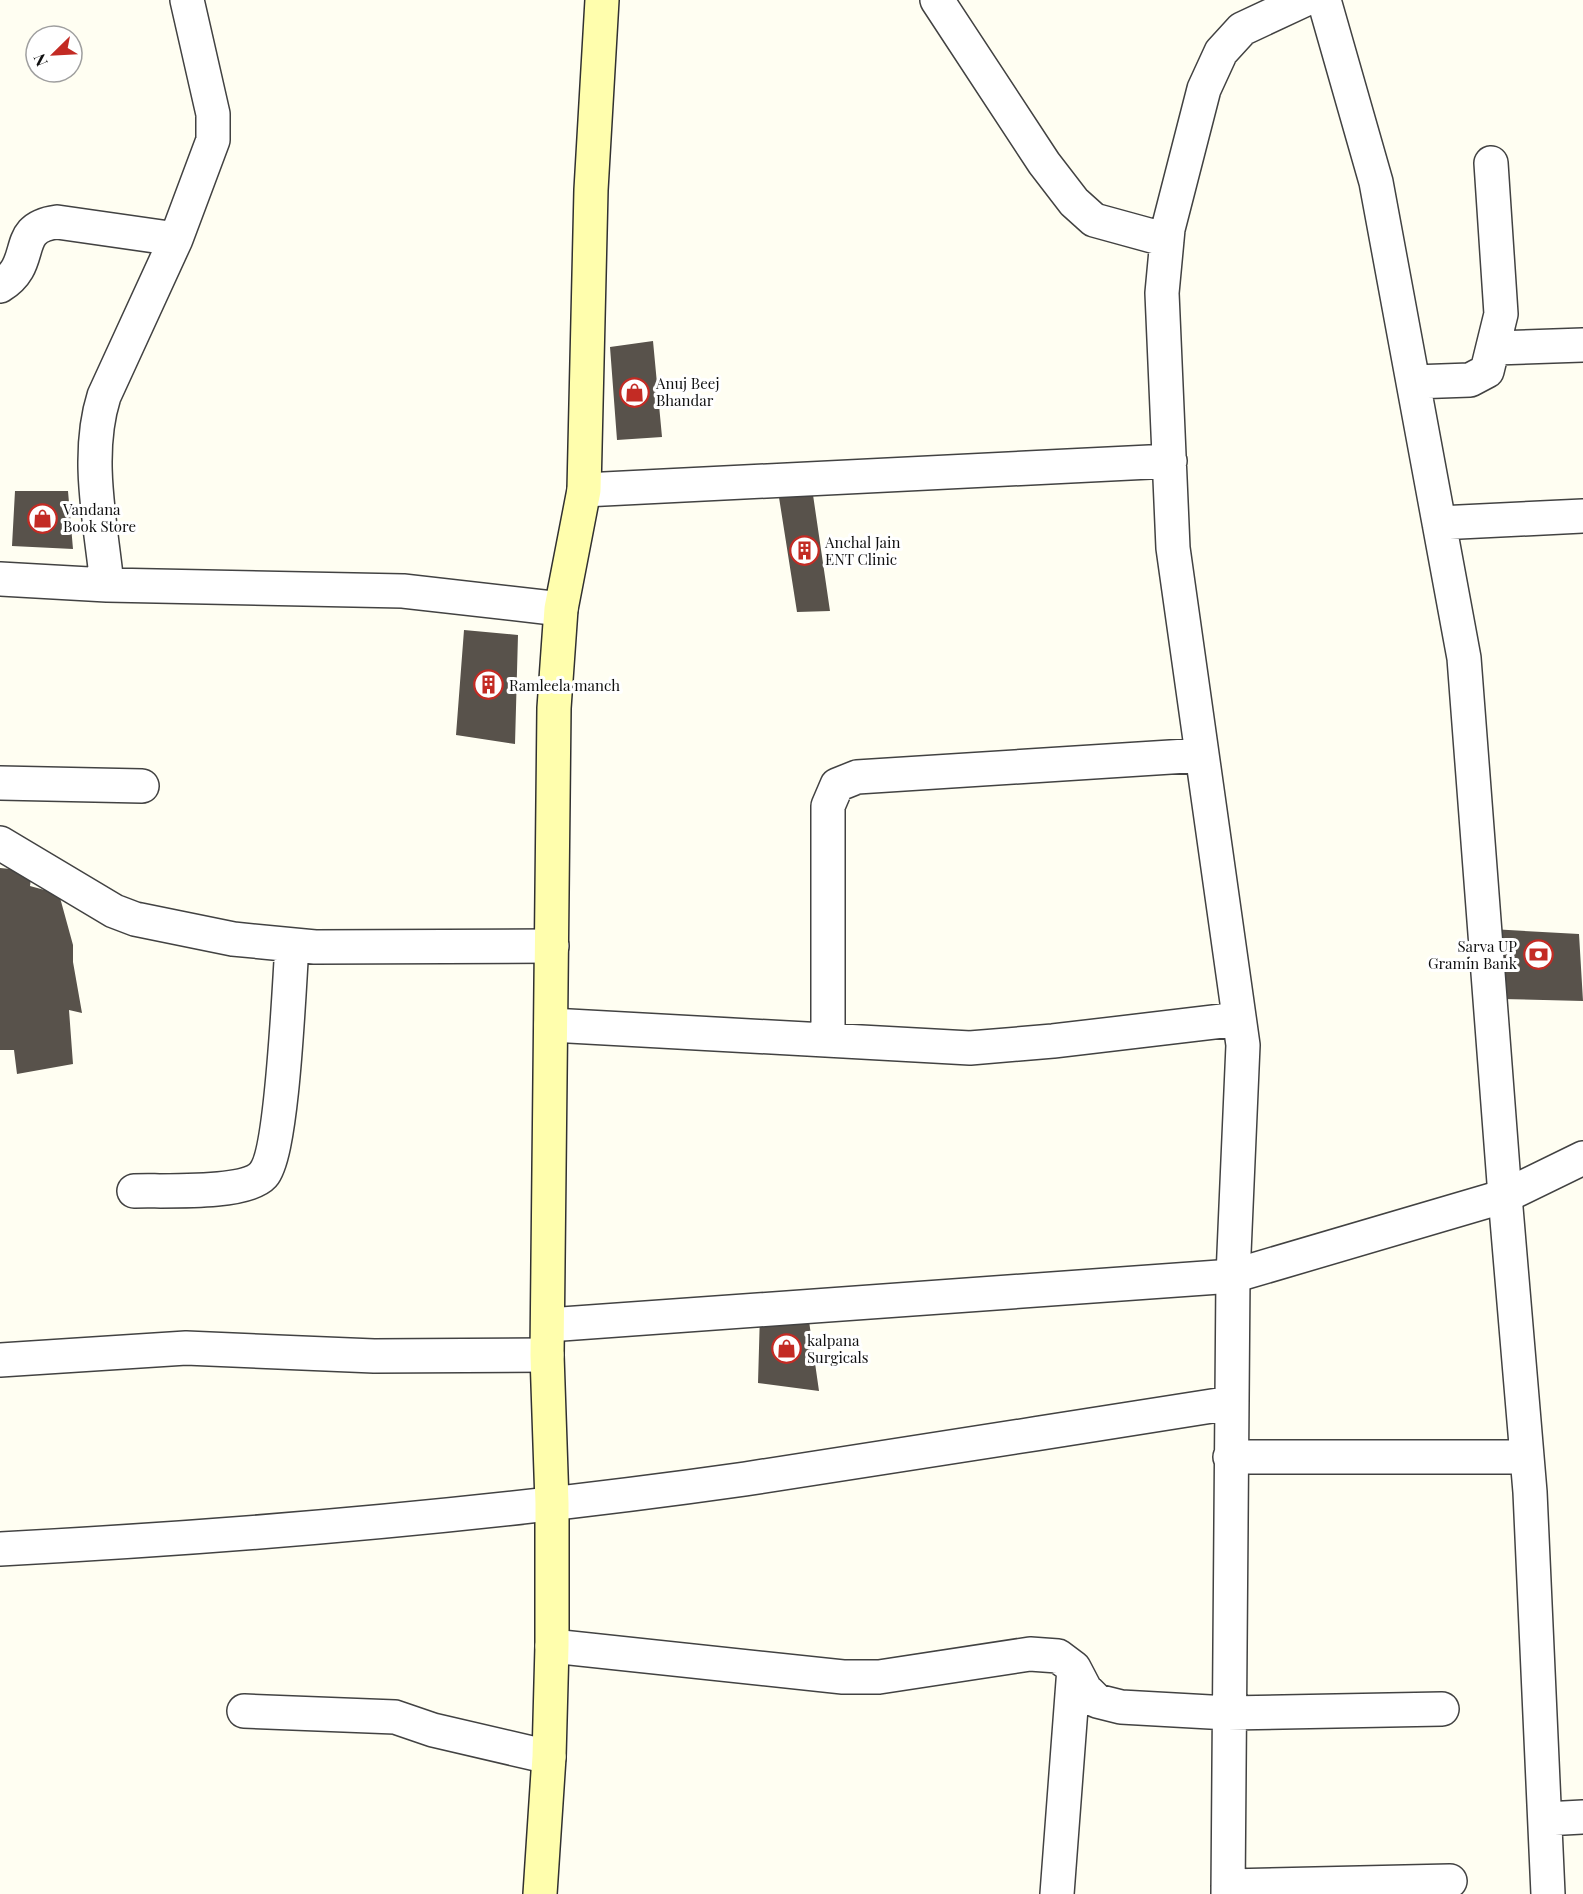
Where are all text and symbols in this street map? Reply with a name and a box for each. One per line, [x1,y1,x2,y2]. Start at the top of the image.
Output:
north arrow [24,24,84,84]
text: N [28,50,52,70]
place label: Anuj Beej Bhandar [655,373,719,410]
shop icon: Anuj Beej Bhandar [619,376,651,408]
place label: Vandana Book Store [62,499,136,536]
shop icon: Vandana Book Store [26,502,58,534]
place label: Anchal Jain ENT Clinic [824,532,900,569]
building icon: Anchal Jain ENT Clinic [788,535,820,567]
building icon: Ramleela manch [472,669,504,701]
place label: Ramleela manch [509,675,620,695]
place label: Sarva UP Gramin Bank [1428,936,1518,973]
bank icon: Sarva UP Gramin Bank [1522,939,1554,971]
place label: kalpana Surgicals [807,1330,869,1367]
shop icon: kalpana Surgicals [770,1333,802,1365]

